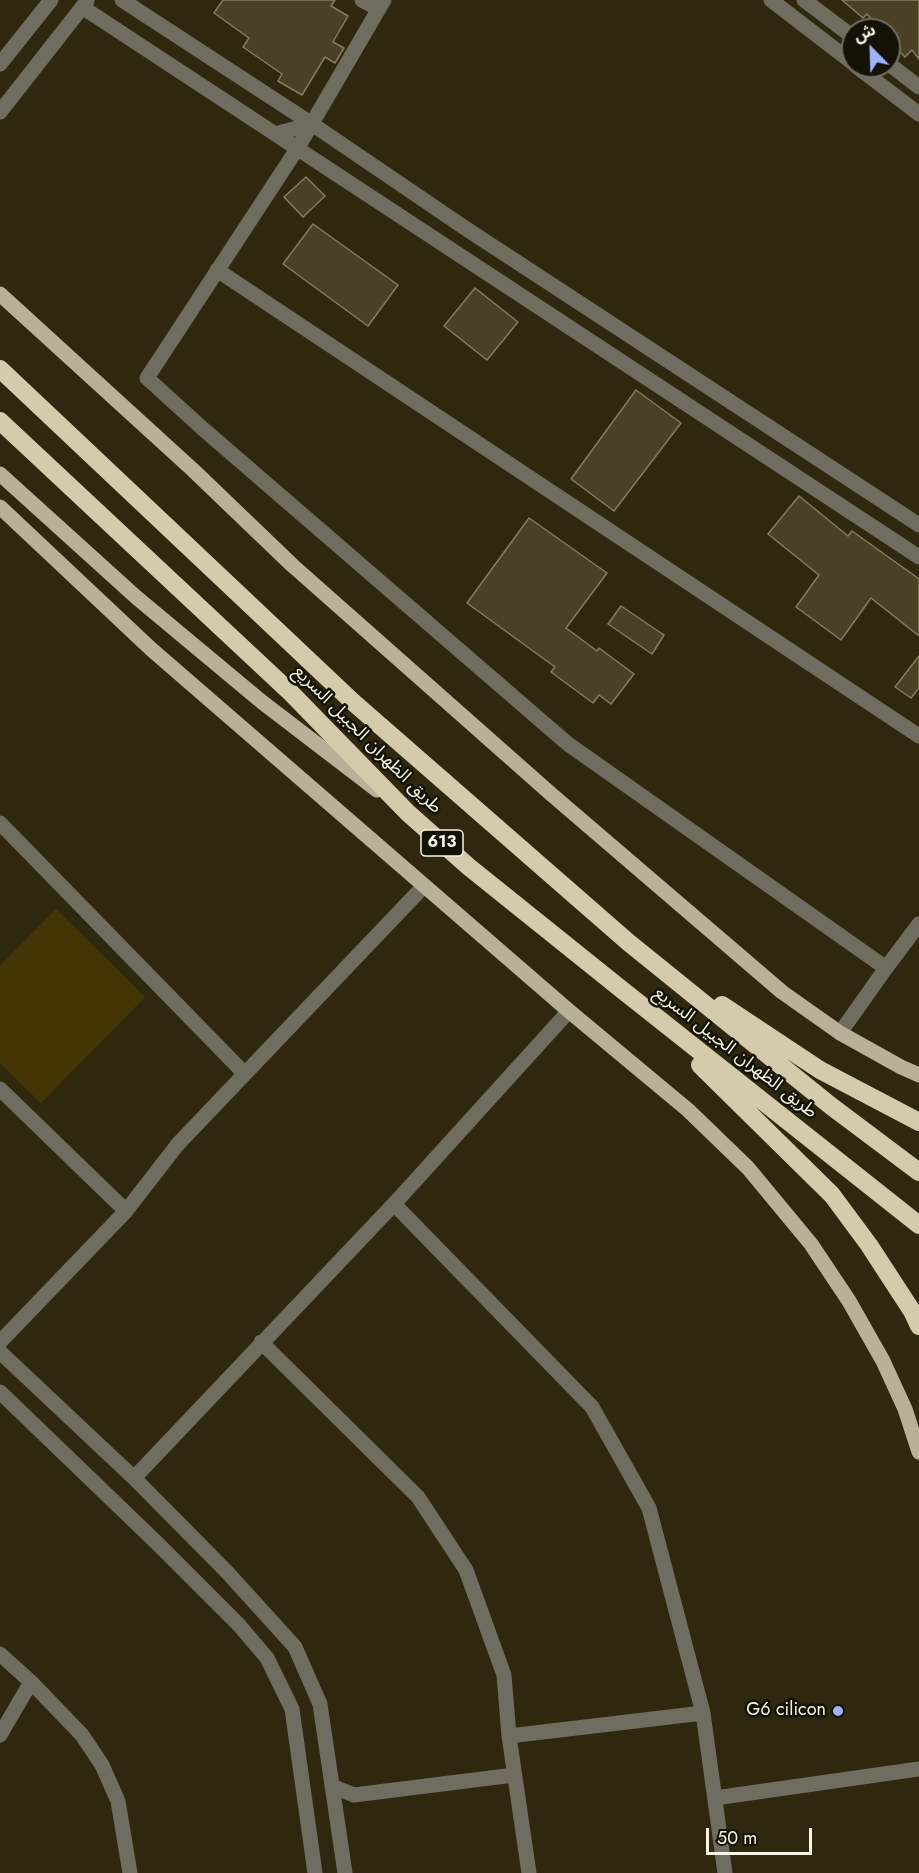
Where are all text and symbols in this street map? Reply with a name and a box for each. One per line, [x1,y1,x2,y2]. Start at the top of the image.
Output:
north arrow [841,18,901,78]
text: ش [850,18,879,48]
street label: طريق الظهران الجبيل السريع [288,661,446,819]
road number: 613 [421,830,463,856]
street label: طريق الظهران الجبيل السريع [649,983,821,1123]
place label: G6 cilicon [746,1700,826,1722]
marker: G6 cilicon [831,1704,845,1718]
scale bar [709,1816,816,1854]
text: 50 m [717,1825,757,1851]

